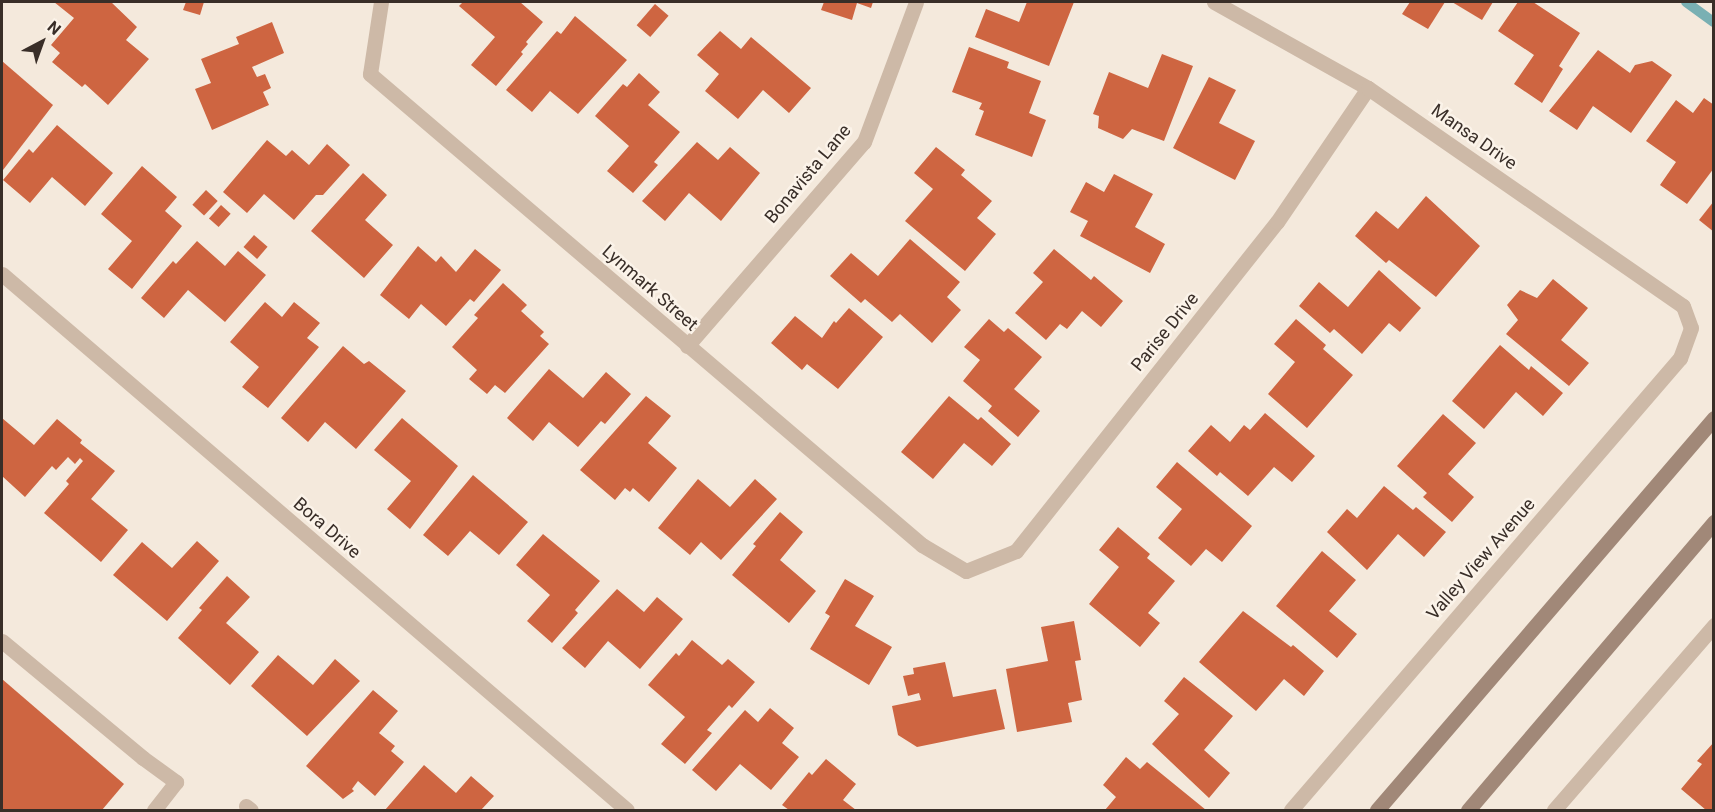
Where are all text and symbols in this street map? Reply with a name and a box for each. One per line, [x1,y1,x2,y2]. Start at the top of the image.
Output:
north arrow [12,12,72,72]
text: N [44,17,65,39]
street label: Mansa Drive [1427,100,1521,174]
street label: Bonavista Lane [760,120,856,228]
street label: Lynmark Street [598,241,702,335]
street label: Parise Drive [1127,288,1203,376]
street label: Bora Drive [289,493,365,563]
street label: Valley View Avenue [1422,494,1540,624]

